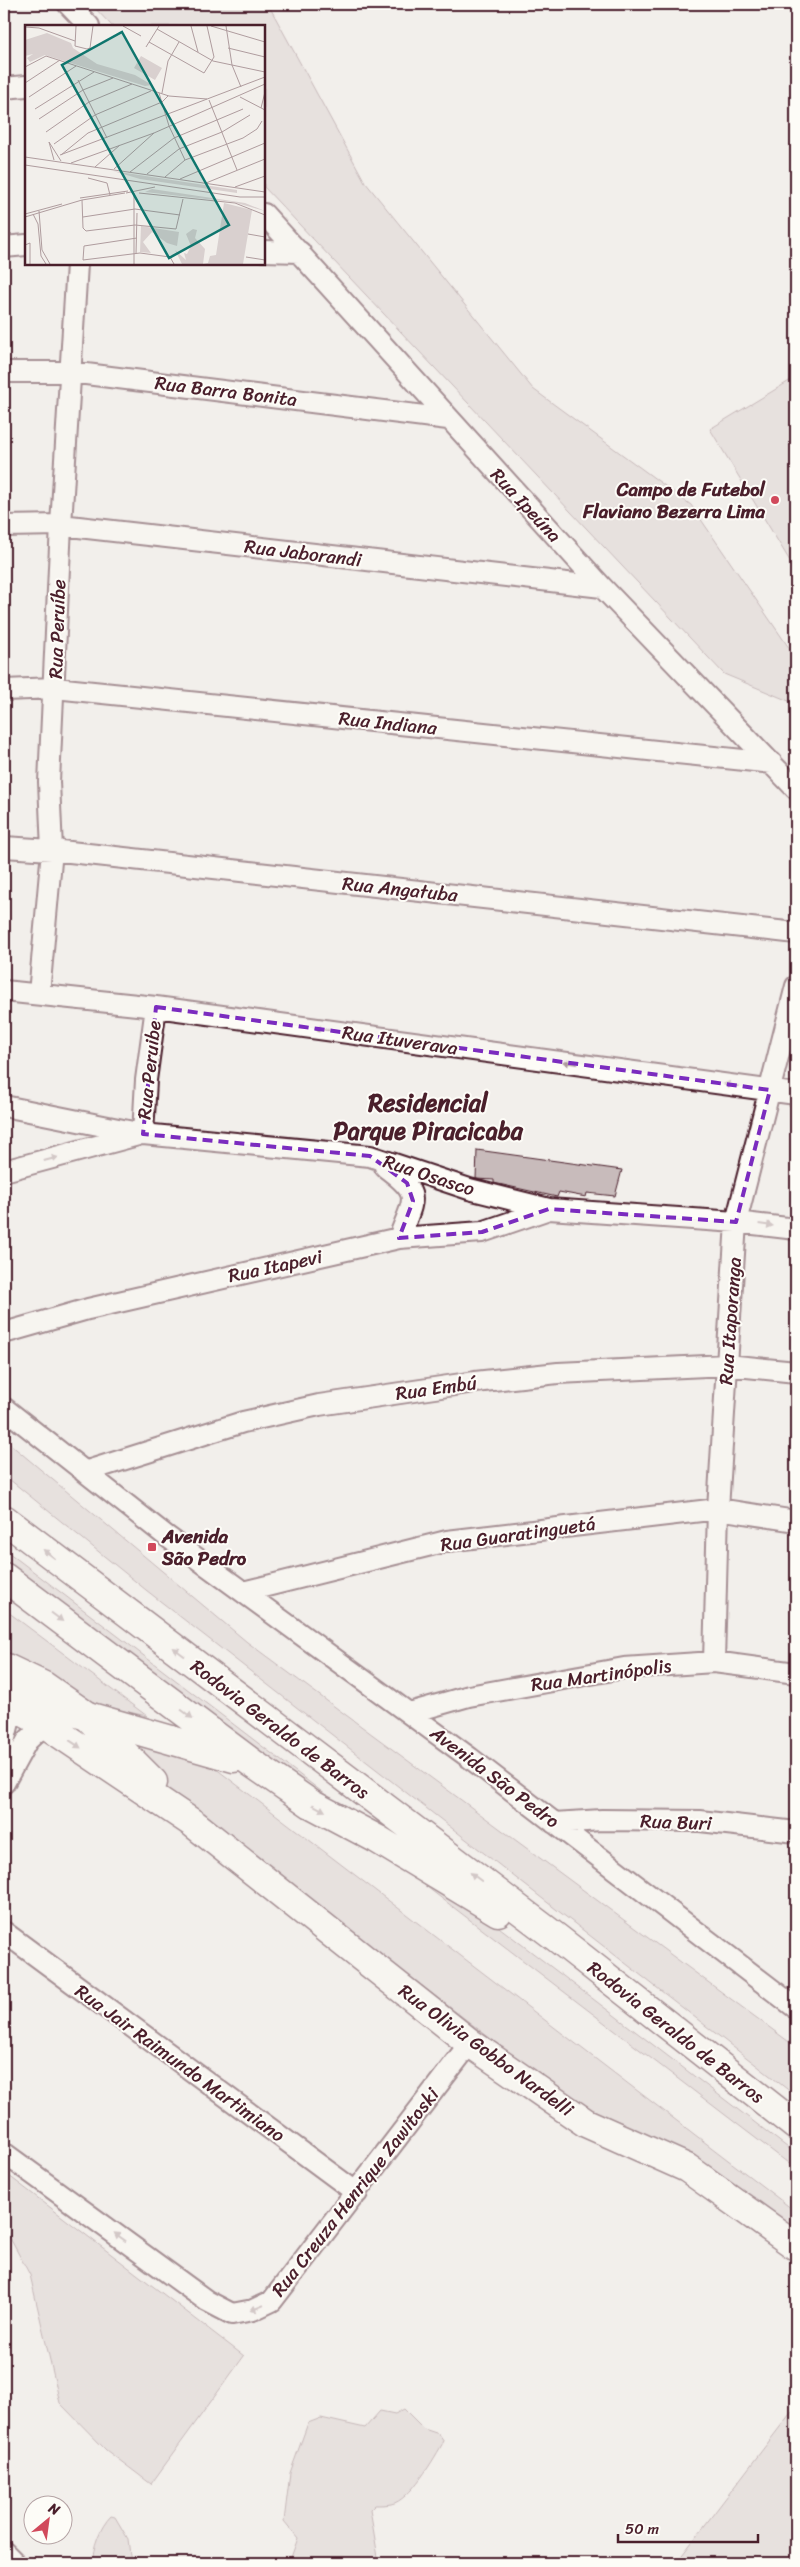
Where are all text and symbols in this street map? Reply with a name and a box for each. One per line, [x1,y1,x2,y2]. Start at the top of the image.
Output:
inset map [25,25,265,265]
street label: Rua Barra Bonita [153,366,300,416]
street label: Rua Ipeúna [482,460,570,551]
place label: Campo de Futebol Flaviano Bezerra Lima [582,473,766,528]
marker: Campo de Futebol Flaviano Bezerra Lima [769,494,781,506]
street label: Rua Jaborandi [243,529,364,577]
street label: Rua Peruíbe [39,578,75,679]
street label: Rua Indiana [337,701,439,745]
street label: Rua Angatuba [341,867,460,912]
street label: Rua Ituverava [340,1016,460,1065]
street label: Rua Peruibe [127,1019,171,1121]
one-way arrow [314,1025,330,1033]
one-way arrow [561,1059,577,1067]
one-way arrow [722,1081,738,1089]
district label: Residencial Parque Piracicaba [333,1082,524,1152]
street label: Rua Osasco [379,1145,479,1205]
one-way arrow [43,1154,58,1162]
one-way arrow [758,1221,774,1229]
street label: Rua Itapevi [225,1240,326,1292]
street label: Rua Itaporanga [709,1256,751,1386]
street label: Rua Embú [393,1366,480,1410]
street label: Rua Guaratinguetá [438,1507,598,1561]
place label: Avenida São Pedro [161,1520,247,1575]
marker: Avenida São Pedro [146,1541,158,1553]
one-way arrow [43,1548,56,1559]
one-way arrow [50,1612,64,1622]
one-way arrow [172,1647,186,1657]
street label: Rua Martinópolis [529,1649,674,1701]
street label: Rodovia Geraldo de Barros [183,1650,377,1808]
one-way arrow [180,1709,194,1719]
street label: Avenida São Pedro [422,1717,567,1837]
one-way arrow [68,1740,82,1749]
one-way arrow [312,1804,327,1812]
street label: Rua Buri [640,1804,713,1840]
one-way arrow [470,1871,483,1882]
street label: Rodovia Geraldo de Barros [580,1952,772,2112]
street label: Rua Jair Raimundo Martimiano [68,1975,292,2151]
street label: Rua Olivia Gobbo Nardelli [391,1975,581,2126]
street label: Rua Creuza Henrique Zawitoski [263,2080,448,2304]
one-way arrow [113,2232,127,2242]
one-way arrow [250,2304,264,2312]
north arrow [22,2494,72,2544]
text: N [43,2495,65,2522]
scale bar [618,2512,758,2544]
text: 50 m [625,2516,660,2542]

